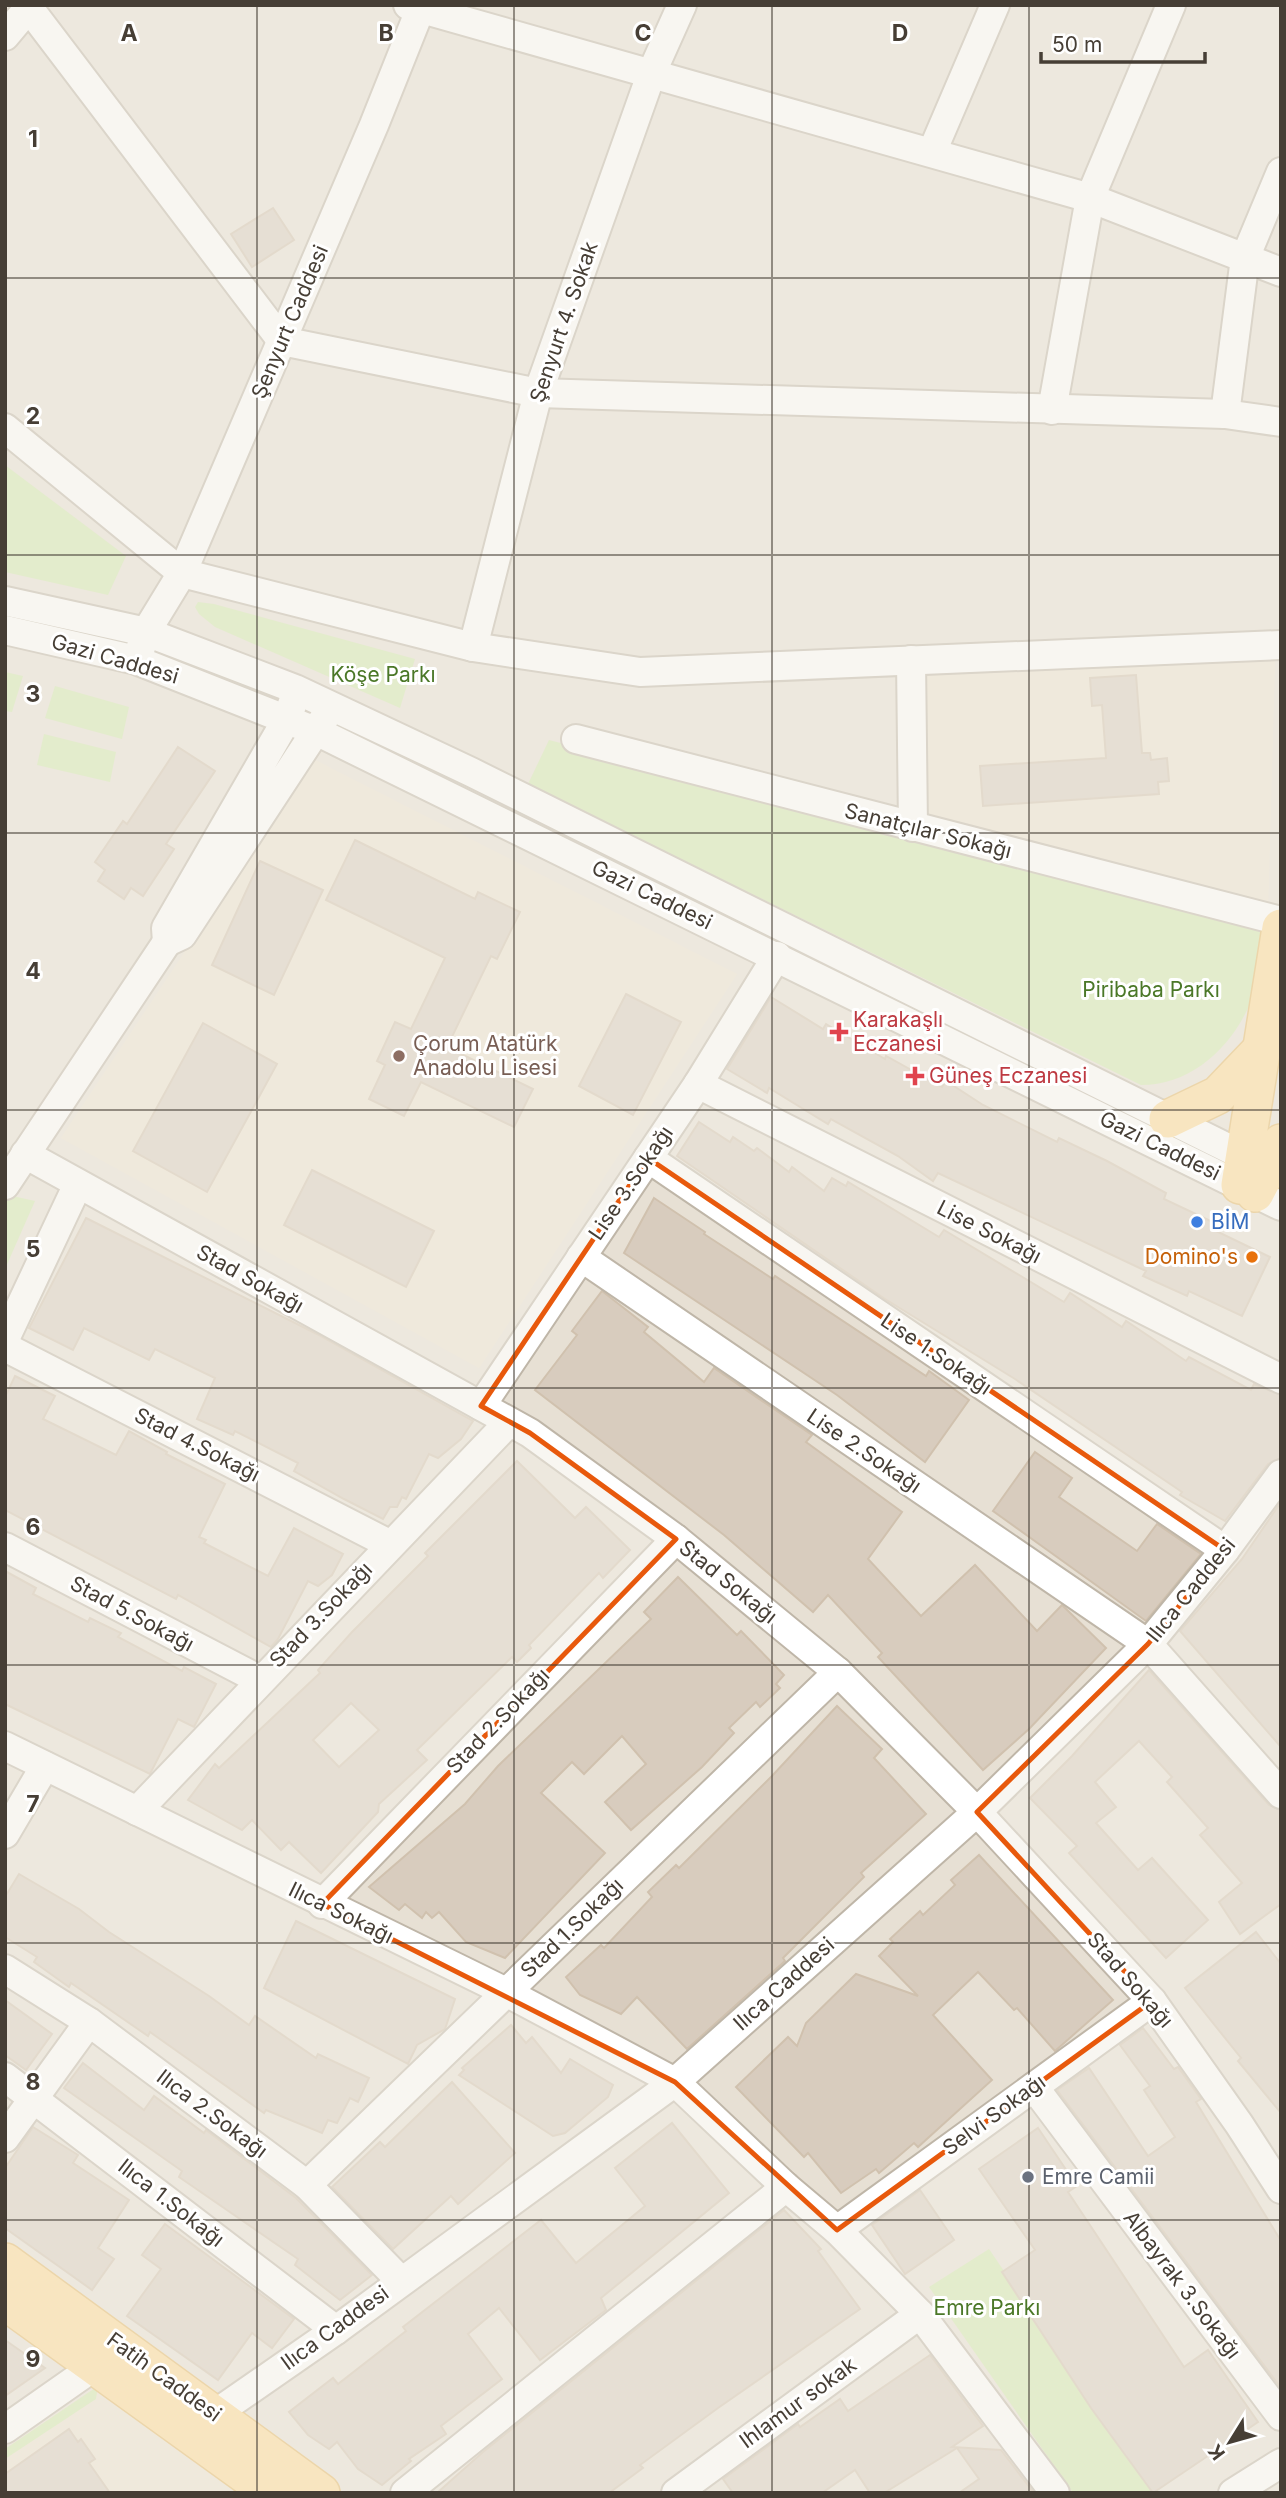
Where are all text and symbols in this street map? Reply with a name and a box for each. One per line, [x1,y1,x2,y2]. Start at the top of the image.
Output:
text: A [120,19,138,47]
text: B [378,19,394,47]
text: C [634,19,652,47]
text: D [892,19,908,47]
scale bar [1041,21,1206,65]
text: 50 m [1052,32,1102,57]
text: 1 [28,125,38,153]
street label: Şenyurt 4. Sokak [524,238,603,406]
street label: Şenyurt Caddesi [246,241,333,402]
text: 2 [26,402,40,430]
street label: Gazi Caddesi [49,628,182,689]
park label: Köşe Parkı [330,662,436,687]
text: 3 [26,680,40,708]
street label: Sanatçılar Sokağı [842,798,1014,863]
street label: Gazi Caddesi [588,855,717,935]
text: 4 [25,957,41,985]
park label: Piribaba Parkı [1082,977,1220,1002]
place label: Karakaşlı Eczanesi [853,1007,943,1056]
marker: Karakaşlı Eczanesi [831,1024,847,1040]
place label: Çorum Atatürk Anadolu Lisesi [413,1031,558,1080]
marker: Çorum Atatürk Anadolu Lisesi [391,1048,407,1064]
place label: Güneş Eczanesi [929,1063,1087,1088]
marker: Güneş Eczanesi [907,1068,923,1084]
street label: Gazi Caddesi [1096,1106,1225,1186]
street label: Lise 3.Sokağı [583,1121,678,1244]
street label: Lise Sokağı [933,1195,1045,1268]
place label: BİM [1211,1208,1249,1234]
marker: BİM [1189,1214,1205,1230]
text: 5 [26,1235,40,1263]
street label: Stad Sokağı [192,1239,308,1318]
place label: Domino's [1145,1244,1238,1269]
marker: Domino's [1244,1249,1260,1265]
street label: Lise 1.Sokağı [876,1307,996,1400]
street label: Stad 4.Sokağı [130,1402,264,1487]
street label: Lise 2.Sokağı [802,1403,926,1498]
text: 6 [26,1513,40,1541]
street label: Ilıca Caddesi [1141,1532,1240,1647]
street label: Stad Sokağı [674,1535,782,1629]
street label: Stad 3.Sokağı [264,1557,377,1673]
street label: Stad 5.Sokağı [66,1570,198,1657]
street label: Stad 2.Sokağı [441,1663,554,1779]
text: 7 [26,1790,40,1818]
street label: Stad 1.Sokağı [515,1872,628,1983]
street label: Ilıca Sokağı [285,1877,398,1949]
street label: Stad Sokağı [1082,1927,1179,2033]
street label: Ilıca Caddesi [728,1932,839,2035]
street label: Ilıca 2.Sokağı [152,2064,273,2163]
text: 8 [26,2068,40,2096]
street label: Selvi Sokağı [937,2069,1050,2160]
street label: Ilıca 1.Sokağı [113,2153,229,2252]
place label: Emre Camii [1042,2164,1154,2189]
marker: Emre Camii [1020,2169,1036,2185]
street label: Albayrak 3.Sokağı [1119,2206,1246,2364]
street label: Ilıca Caddesi [276,2280,393,2375]
park label: Emre Parkı [934,2295,1040,2320]
street label: Fatih Caddesi [102,2327,226,2426]
text: 9 [26,2345,40,2373]
street label: Ihlamur sokak [734,2352,861,2453]
north arrow [1195,2407,1265,2477]
text: K [1203,2439,1230,2464]

